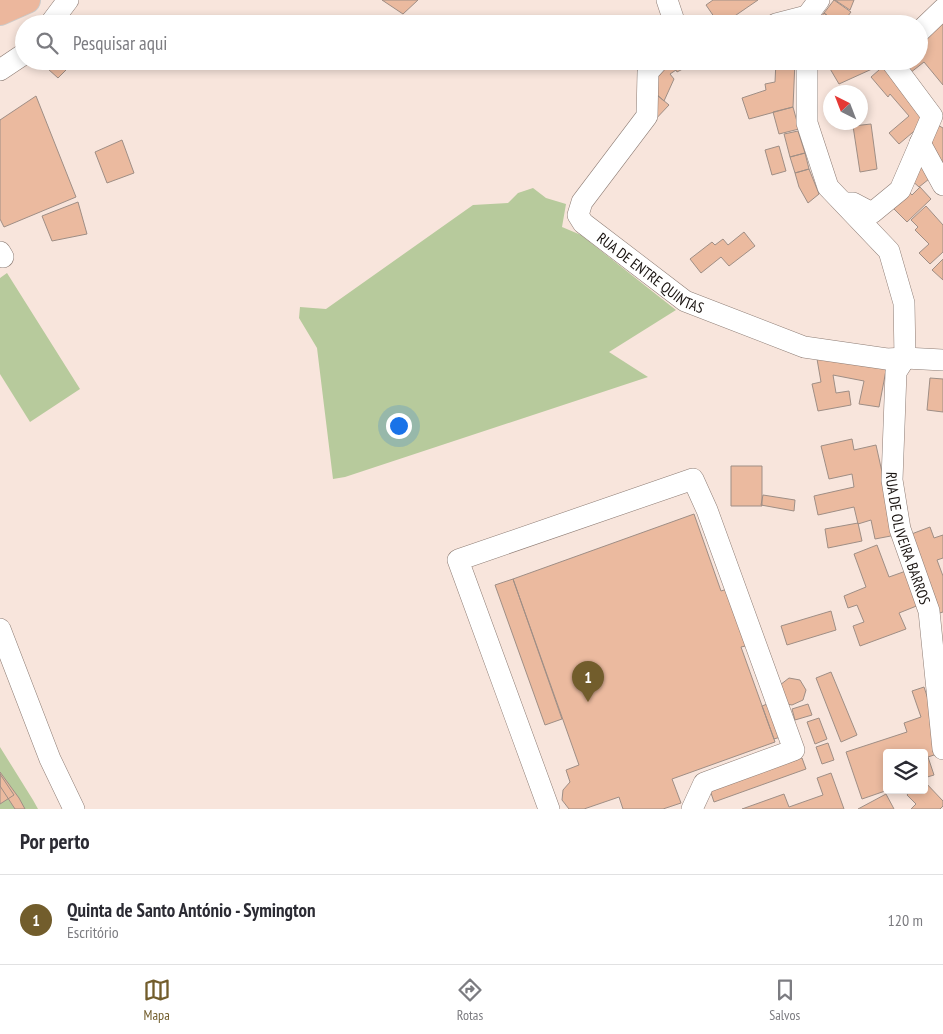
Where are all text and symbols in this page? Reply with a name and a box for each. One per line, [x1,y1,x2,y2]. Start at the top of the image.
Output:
search box [15,15,928,70]
icon: search [33,29,61,57]
text: Pesquisar aqui [73,31,167,55]
north arrow [823,85,868,130]
street label: RUA DE ENTRE QUINTAS [594,228,707,317]
your location [386,413,412,439]
street label: RUA DE OLIVEIRA BARROS [882,472,935,607]
pin: 1 [572,661,604,702]
map controls [883,749,928,794]
button: layers [883,749,928,794]
text: Por perto [20,828,90,855]
text: Quinta de Santo António - Symington [67,898,316,922]
text: 1 [32,910,40,930]
text: 120 m [888,910,923,930]
text: Escritório [67,922,119,942]
tab: Mapa [143,976,171,1024]
tab: Rotas [456,976,484,1024]
tab: Salvos [769,976,800,1024]

